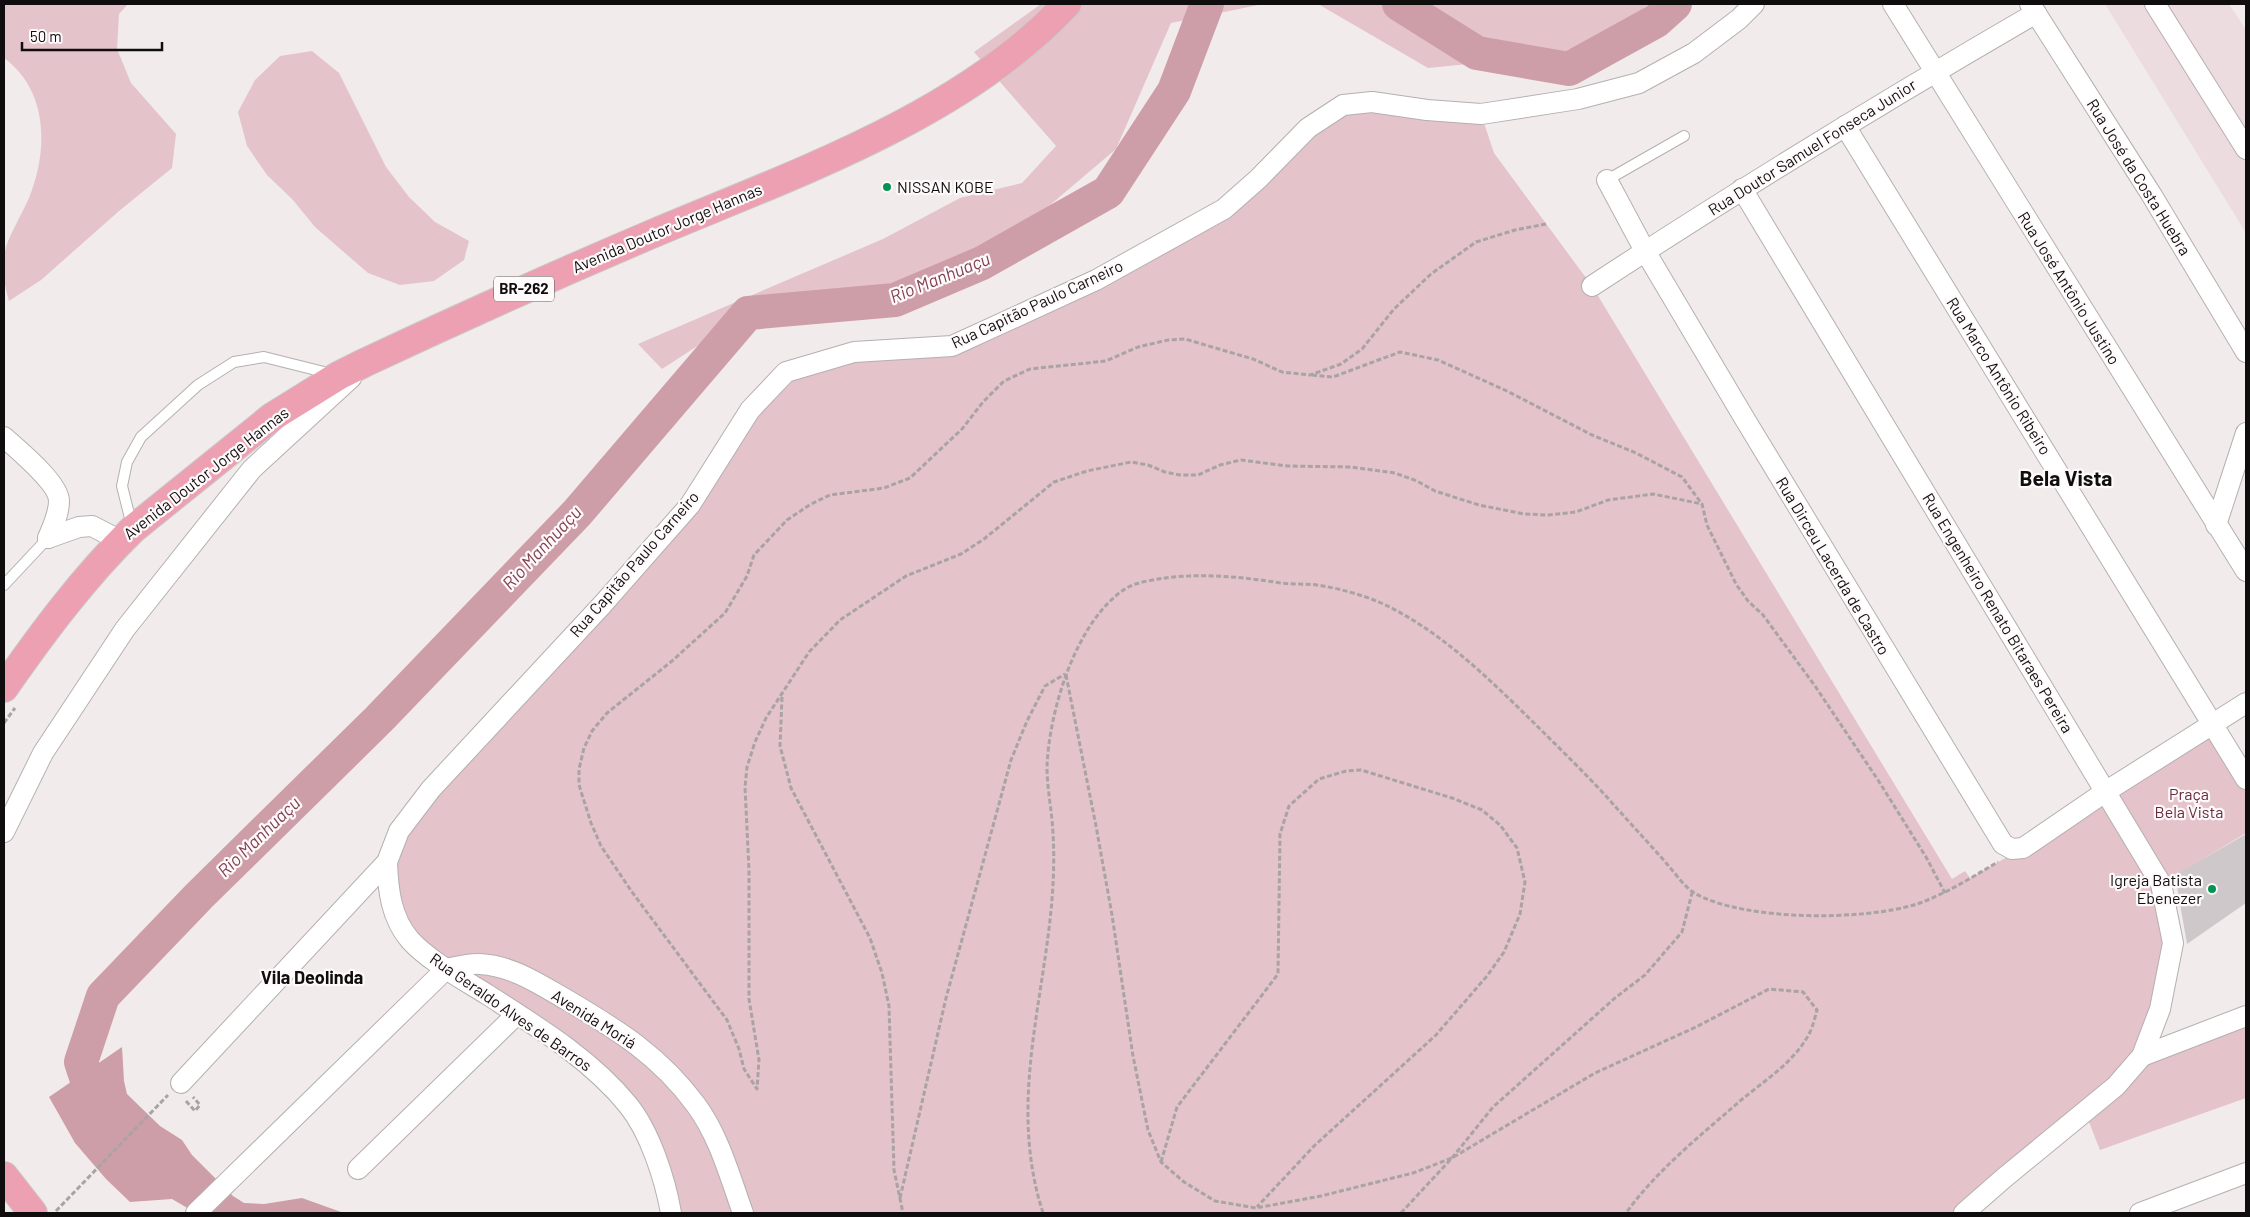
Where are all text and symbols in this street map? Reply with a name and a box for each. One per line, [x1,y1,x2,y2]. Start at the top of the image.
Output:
scale bar [22,20,162,52]
text: 50 m [30,27,62,45]
street label: Rua Doutor Samuel Fonseca Junior [1704,74,1919,219]
street label: Rua José da Costa Huebra [2083,95,2195,258]
place label: NISSAN KOBE [897,177,994,196]
street label: Avenida Doutor Jorge Hannas [569,179,764,276]
marker: NISSAN KOBE [881,181,893,193]
street label: Rua José Antônio Justino [2015,208,2124,368]
water label: Rio Manhuaçu [886,247,993,307]
street label: Rua Capitão Paulo Carneiro [948,255,1126,352]
road number: BR-262 [494,276,554,302]
street label: Rua Marco Antônio Ribeiro [1943,294,2056,458]
street label: Avenida Doutor Jorge Hannas [119,402,292,543]
district label: Bela Vista [2020,465,2112,490]
street label: Rua Dirceu Lacerda de Castro [1773,473,1894,658]
street label: Rua Capitão Paulo Carneiro [565,487,702,641]
street label: Rua Engenheiro Renato Bitaraes Pereira [1919,489,2078,736]
water label: Rio Manhuaçu [497,501,586,594]
park label: Praça Bela Vista [2155,784,2223,821]
water label: Rio Manhuaçu [212,791,304,881]
place label: Igreja Batista Ebenezer [2110,870,2202,907]
marker: Igreja Batista Ebenezer [2206,883,2218,895]
street label: Rua Geraldo Alves de Barros [427,948,596,1075]
district label: Vila Deolinda [261,966,363,988]
street label: Avenida Moriá [548,985,640,1052]

